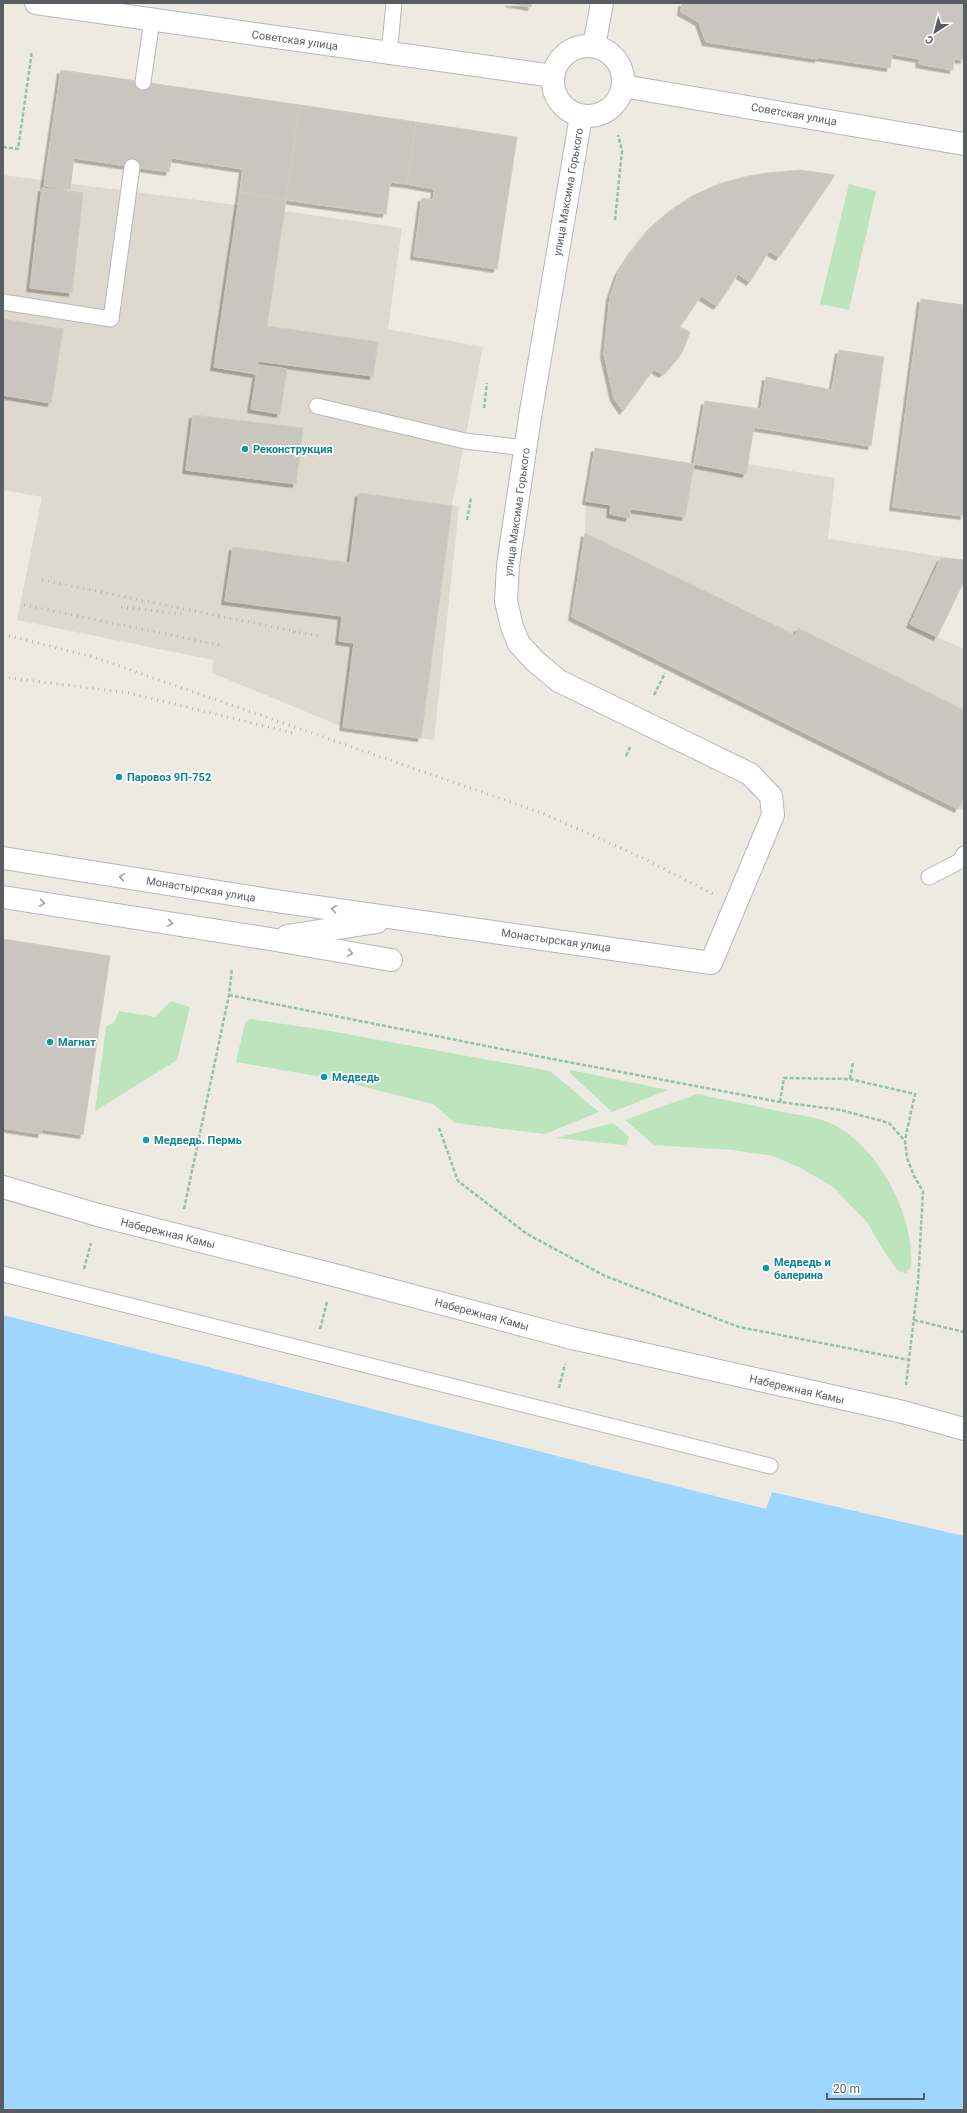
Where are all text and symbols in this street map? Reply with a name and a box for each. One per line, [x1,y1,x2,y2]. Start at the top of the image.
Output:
north arrow [915,12,955,52]
street label: Советская улица [251,28,339,53]
text: С [923,32,936,47]
street label: Советская улица [750,101,838,128]
street label: улица Максима Горького [551,127,586,257]
place label: Реконструкция [253,443,333,456]
marker: Реконструкция [240,444,250,454]
street label: улица Максима Горького [502,447,533,577]
place label: Паровоз 9П-752 [127,771,211,784]
marker: Паровоз 9П-752 [114,772,124,782]
one-way arrow [119,873,125,881]
street label: Монастырская улица [145,874,257,905]
one-way arrow [38,898,45,907]
one-way arrow [331,905,337,914]
one-way arrow [167,918,173,927]
street label: Монастырская улица [500,926,612,955]
one-way arrow [346,948,353,957]
place label: Магнат [58,1036,96,1049]
marker: Магнат [45,1037,55,1047]
place label: Медведь [332,1071,380,1084]
marker: Медведь [319,1072,329,1082]
place label: Медведь. Пермь [154,1134,242,1147]
marker: Медведь. Пермь [141,1135,151,1145]
street label: Набережная Камы [119,1215,217,1252]
place label: Медведь и балерина [774,1256,831,1282]
marker: Медведь и балерина [761,1263,771,1273]
street label: Набережная Камы [433,1296,530,1333]
street label: Набережная Камы [748,1372,846,1407]
scale bar [827,2075,924,2101]
text: 20 m [833,2082,860,2096]

